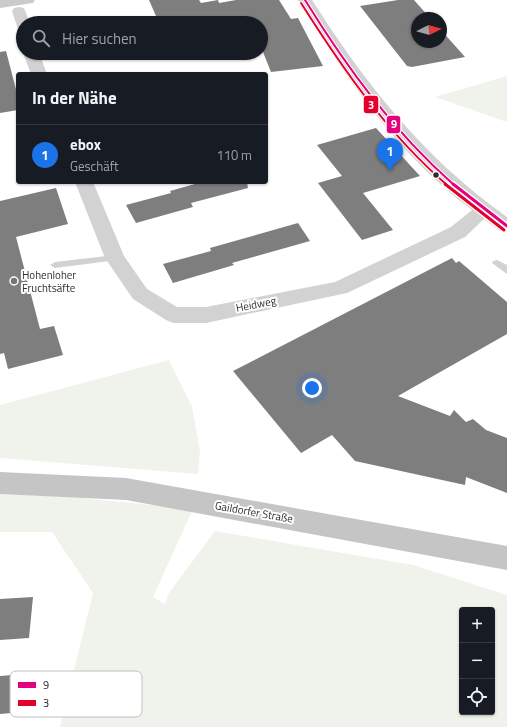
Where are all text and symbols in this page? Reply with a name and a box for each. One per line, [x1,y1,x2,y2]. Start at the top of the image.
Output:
north arrow [411,12,447,48]
search box [16,16,268,60]
icon: search [30,27,52,49]
text: Hier suchen [62,27,137,50]
text: In der Nähe [32,85,117,111]
line badge: 3 [363,95,379,114]
text: 3 [368,97,374,113]
line badge: 9 [386,115,401,134]
text: 9 [391,116,397,132]
text: ebox [70,133,101,156]
pin: 1 [377,138,403,171]
text: 1 [41,145,49,165]
text: 110 m [216,145,252,165]
text: Geschäft [70,156,119,176]
unlabelled marker [431,170,441,180]
place label: Hohenloher Fruchtsäfte [22,267,76,296]
marker: Hohenloher Fruchtsäfte [9,276,19,286]
street label: Heidweg [234,292,278,316]
your location [302,378,322,398]
street label: Gaildorfer Straße [214,497,295,527]
map controls [459,607,495,715]
button: + [459,607,495,643]
button: − [459,643,495,679]
legend [10,671,142,717]
text: 9 [43,677,49,693]
button: locate [459,679,495,715]
text: 3 [43,695,49,711]

